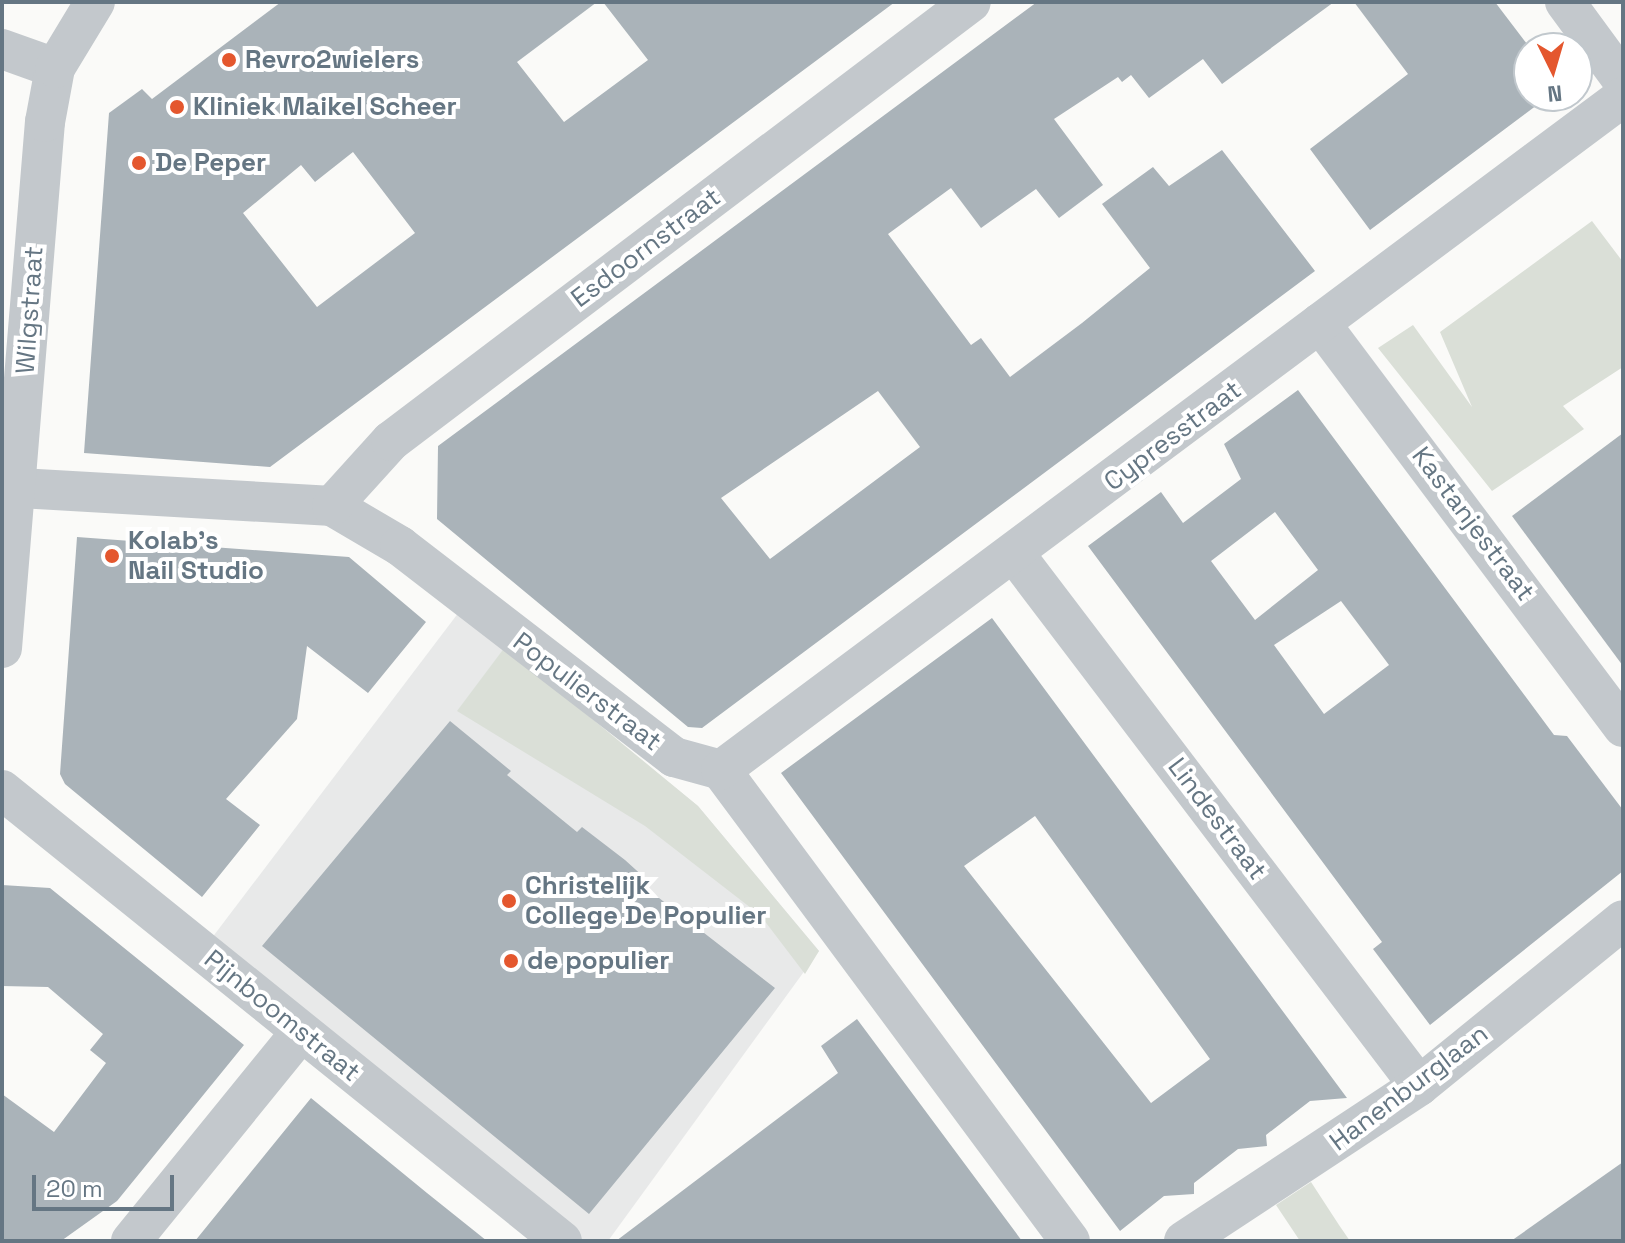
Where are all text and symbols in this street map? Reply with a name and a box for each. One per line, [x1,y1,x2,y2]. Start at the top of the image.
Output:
north arrow [1513,32,1593,112]
place label: Revro2wielers [245,44,419,76]
marker: Revro2wielers [220,51,238,69]
text: N [1546,79,1563,109]
place label: Kliniek Maikel Scheer [193,91,457,123]
marker: Kliniek Maikel Scheer [168,98,186,116]
place label: De Peper [155,147,266,179]
marker: De Peper [130,154,148,172]
street label: Esdoornstraat [565,182,727,314]
street label: Wilgstraat [10,245,50,375]
street label: Cypresstraat [1098,374,1248,498]
street label: Kastanjestraat [1405,441,1541,607]
place label: Kolab's Nail Studio [128,525,264,586]
marker: Kolab's Nail Studio [103,547,121,565]
street label: Populierstraat [507,626,667,758]
street label: Lindestraat [1161,752,1273,886]
place label: Christelijk College De Populier [525,870,767,932]
marker: Christelijk College De Populier [500,892,518,910]
street label: Pijnboomstraat [198,944,366,1088]
place label: de populier [527,945,669,977]
marker: de populier [502,952,520,970]
street label: Hanenburglaan [1324,1018,1494,1158]
scale bar [36,1159,178,1209]
text: 20 m [46,1173,103,1204]

